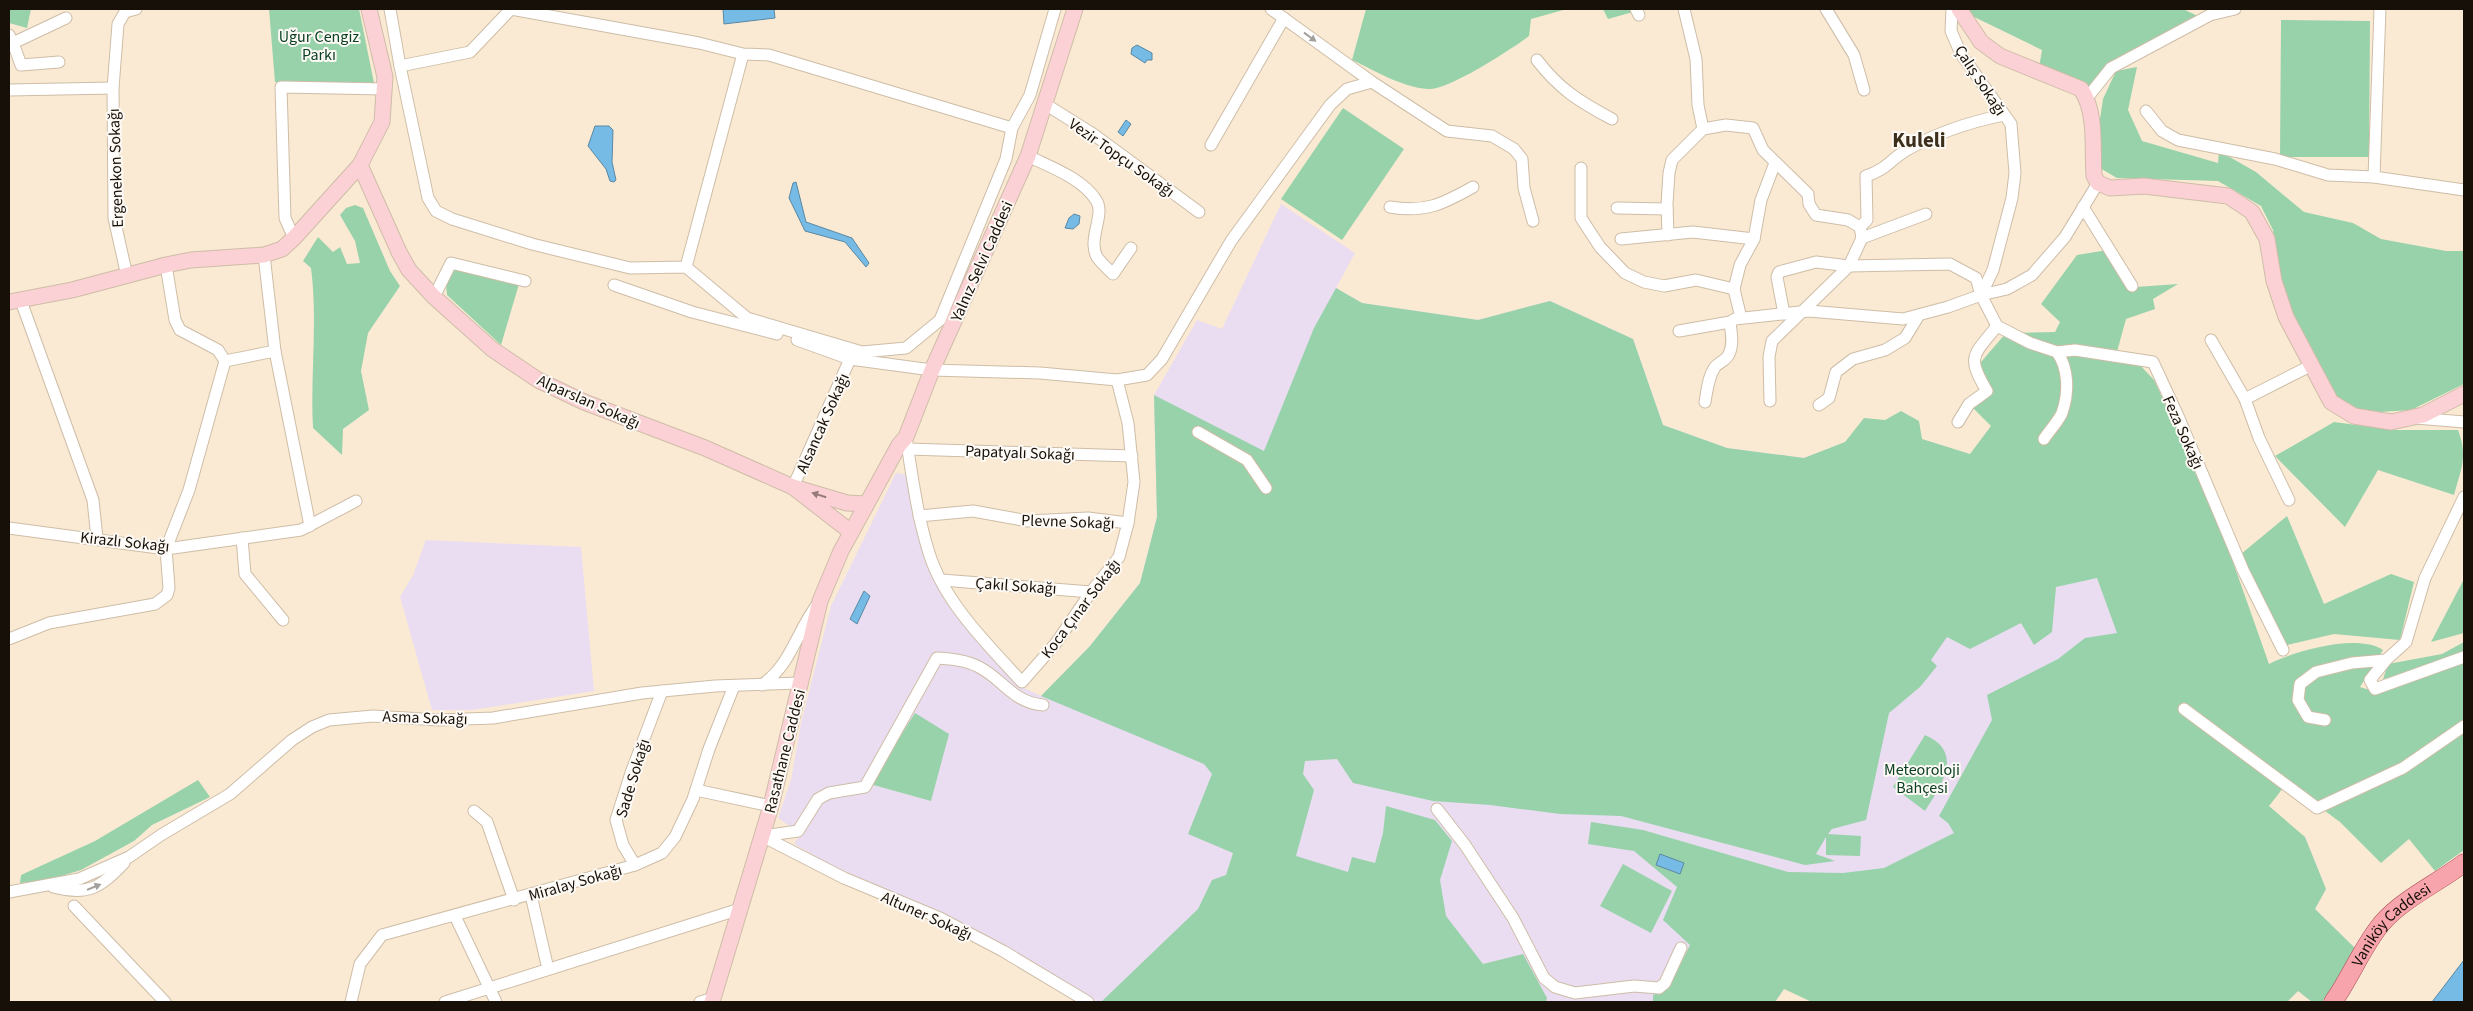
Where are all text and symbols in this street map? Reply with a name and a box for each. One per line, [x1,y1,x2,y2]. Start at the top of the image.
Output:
park label: Uğur Cengiz Parkı [279,26,359,66]
one-way arrow [1303,32,1316,43]
street label: Çalış Sokağı [1949,41,2011,120]
street label: Ergenekon Sokağı [103,108,129,228]
street label: Vezir Topçu Sokağı [1064,113,1179,203]
district label: Kuleli [1892,125,1946,155]
street label: Yalnız Selvi Caddesi [945,198,1018,326]
street label: Alparslan Sokağı [533,369,644,435]
street label: Alsancak Sokağı [791,370,855,477]
street label: Feza Sokağı [2157,392,2209,473]
street label: Papatyalı Sokağı [965,440,1075,466]
one-way arrow [811,490,826,498]
street label: Plevne Sokağı [1021,509,1115,535]
street label: Kirazlı Sokağı [79,526,171,558]
street label: Koca Çınar Sokağı [1036,554,1126,663]
street label: Çakıl Sokağı [975,572,1057,600]
street label: Rasathane Caddesi [759,687,811,816]
street label: Asma Sokağı [382,706,468,730]
street label: Sade Sokağı [610,736,655,821]
park label: Meteoroloji Bahçesi [1884,759,1960,799]
street label: Miralay Sokağı [526,859,625,907]
street label: Vaniköy Caddesi [2347,878,2435,971]
one-way arrow [87,883,102,891]
street label: Altuner Sokağı [878,886,976,946]

